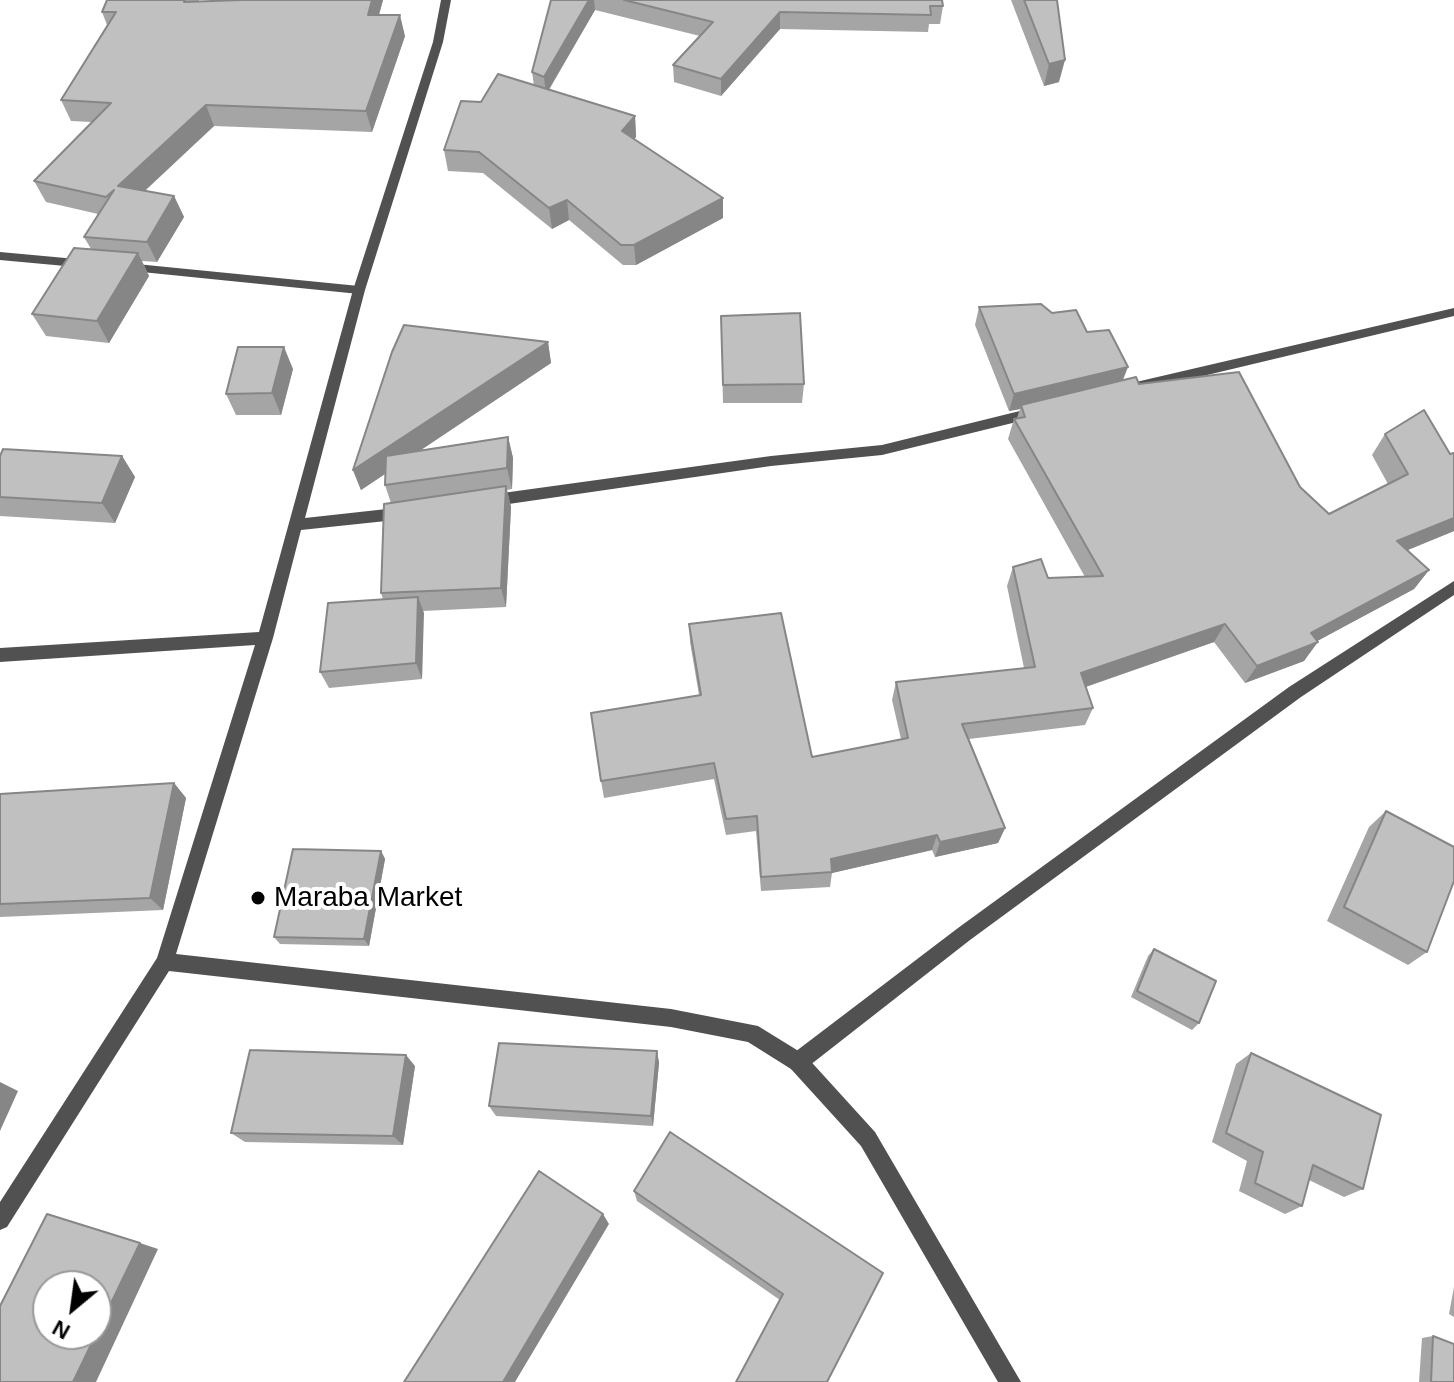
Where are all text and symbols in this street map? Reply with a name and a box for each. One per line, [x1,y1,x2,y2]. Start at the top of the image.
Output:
place label: Maraba Market [274,881,462,915]
marker: Maraba Market [249,889,267,907]
north arrow [32,1270,112,1350]
text: N [48,1315,74,1344]

